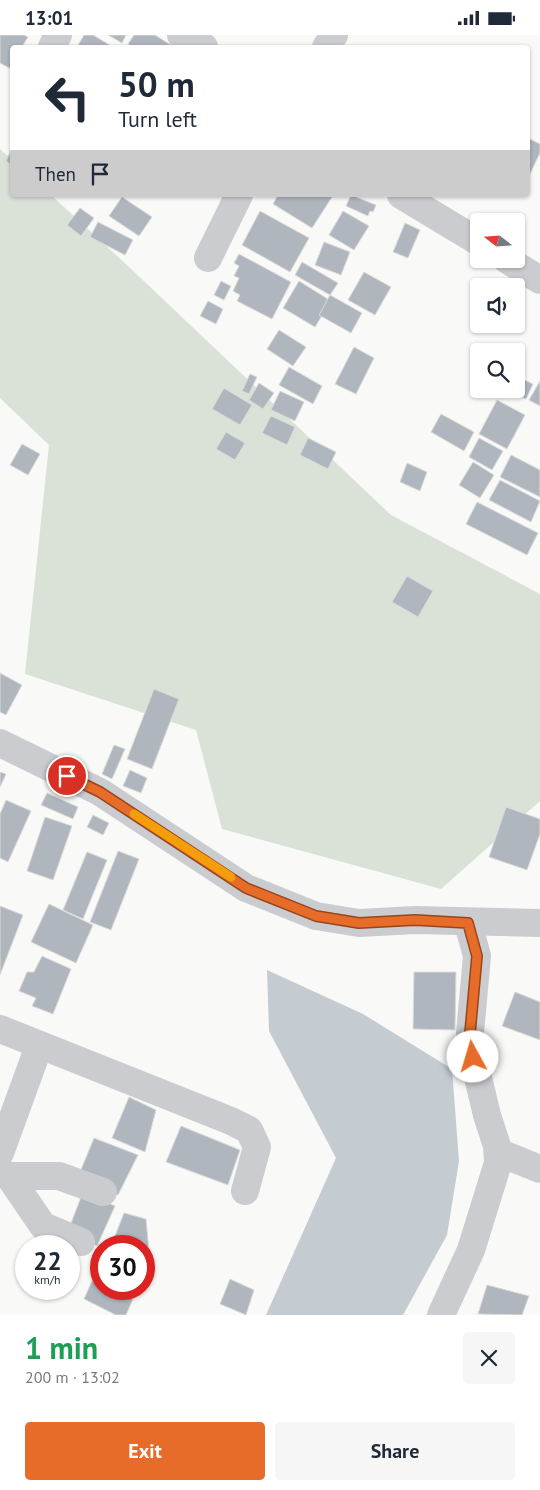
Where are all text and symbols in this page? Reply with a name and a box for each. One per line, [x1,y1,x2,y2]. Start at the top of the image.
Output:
text: 13:01 [25,6,73,30]
text: 50 m [118,61,195,107]
icon: left [35,65,100,130]
text: Turn left [118,105,197,133]
icon: arrive [86,160,114,188]
text: Then [35,162,76,186]
north arrow [470,213,525,267]
map controls [470,213,525,398]
button: sound [470,278,525,333]
button: search [470,343,525,398]
pin [46,755,88,797]
icon: arrive [53,762,81,790]
position arrow [446,1030,498,1082]
speed limit sign: 30 [90,1235,155,1300]
text: 22 [33,1245,62,1277]
text: km/h [34,1272,61,1287]
text: 1 min [25,1328,98,1367]
button: close [463,1332,515,1384]
text: 200 m · 13:02 [25,1367,120,1387]
button: Exit [25,1422,265,1480]
button: Share [275,1422,515,1480]

